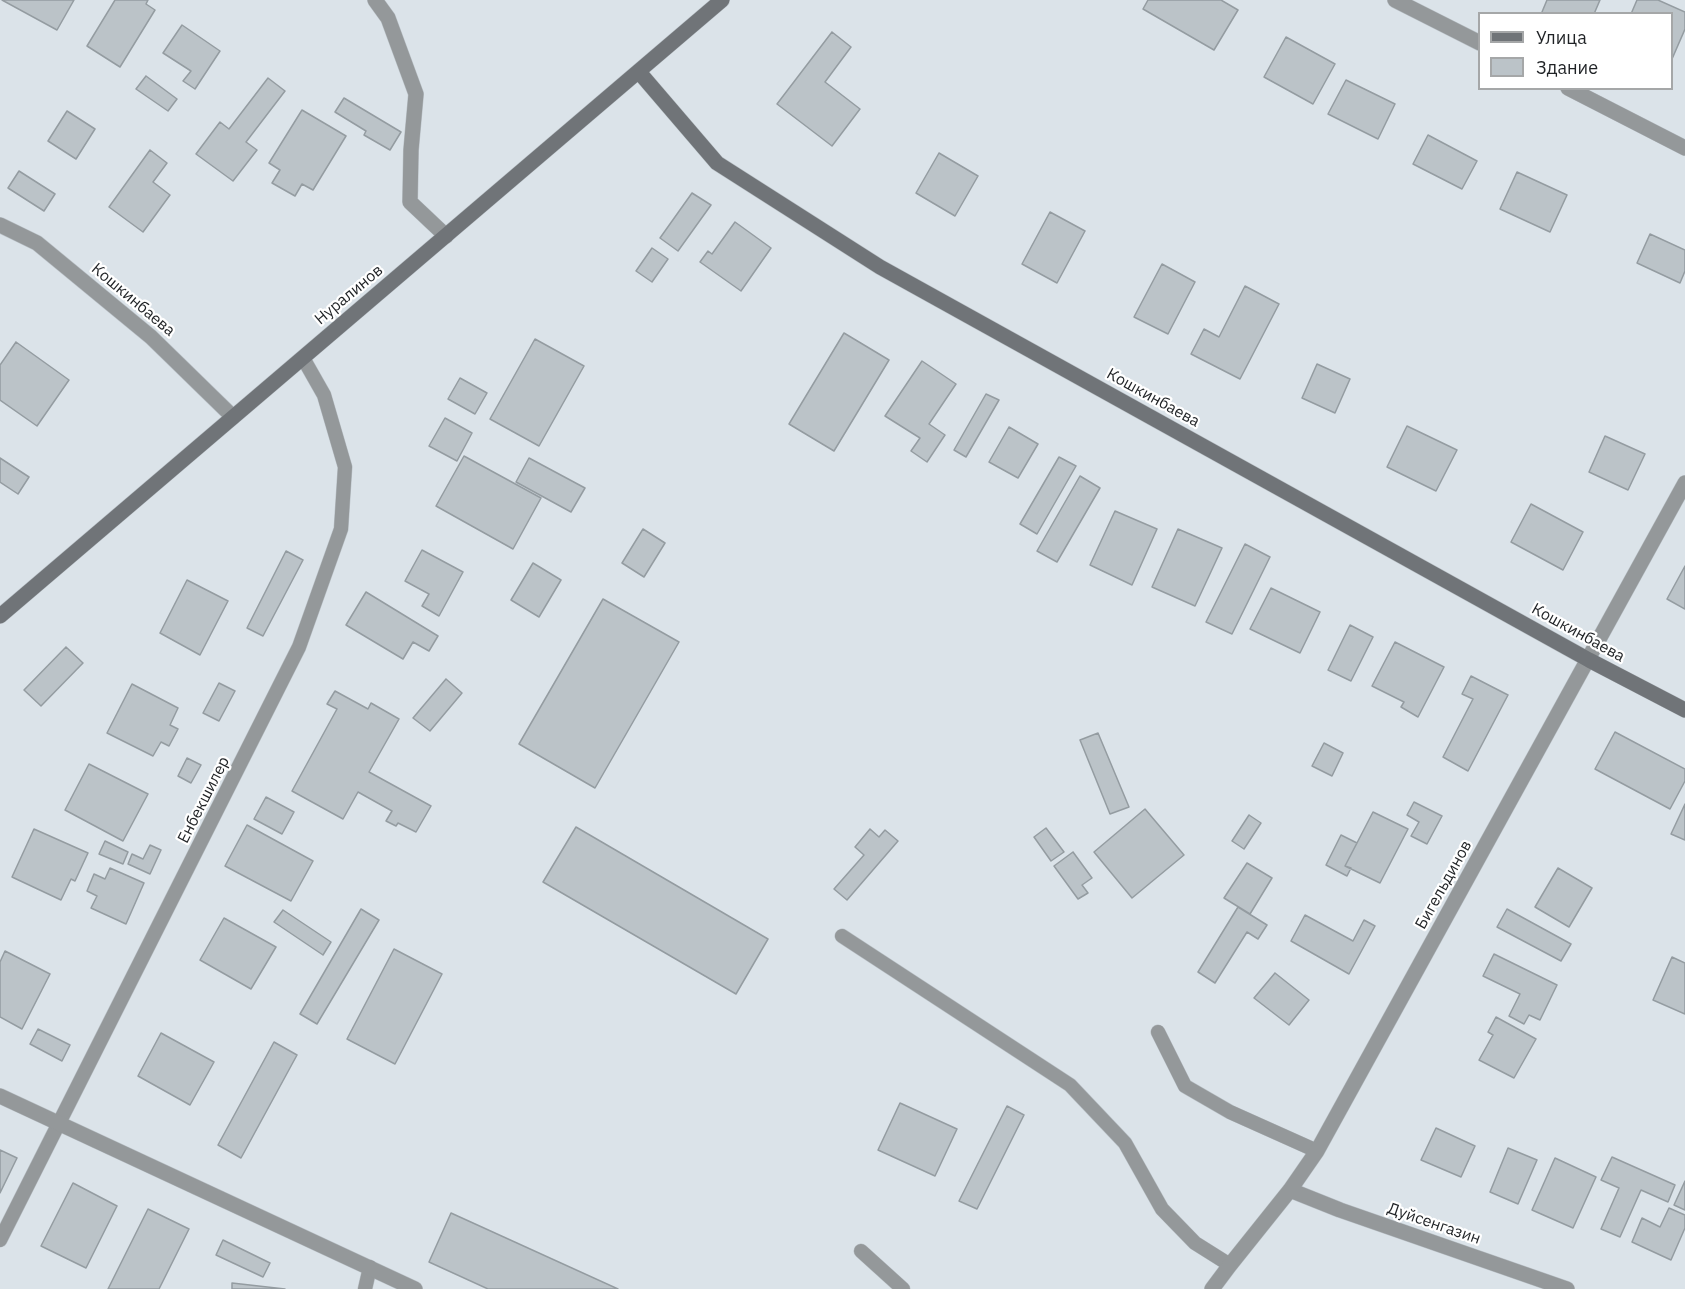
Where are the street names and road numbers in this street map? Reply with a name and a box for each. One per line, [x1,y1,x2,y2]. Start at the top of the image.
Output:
street label: Кошкинбаева [87,259,179,341]
street label: Нуралинов [311,261,387,329]
street label: Кошкинбаева [1103,365,1203,431]
street label: Кошкинбаева [1528,600,1628,666]
street label: Енбекшилер [174,753,234,847]
street label: Бигельдинов [1412,837,1476,933]
street label: Дуйсенгазин [1385,1199,1483,1249]

